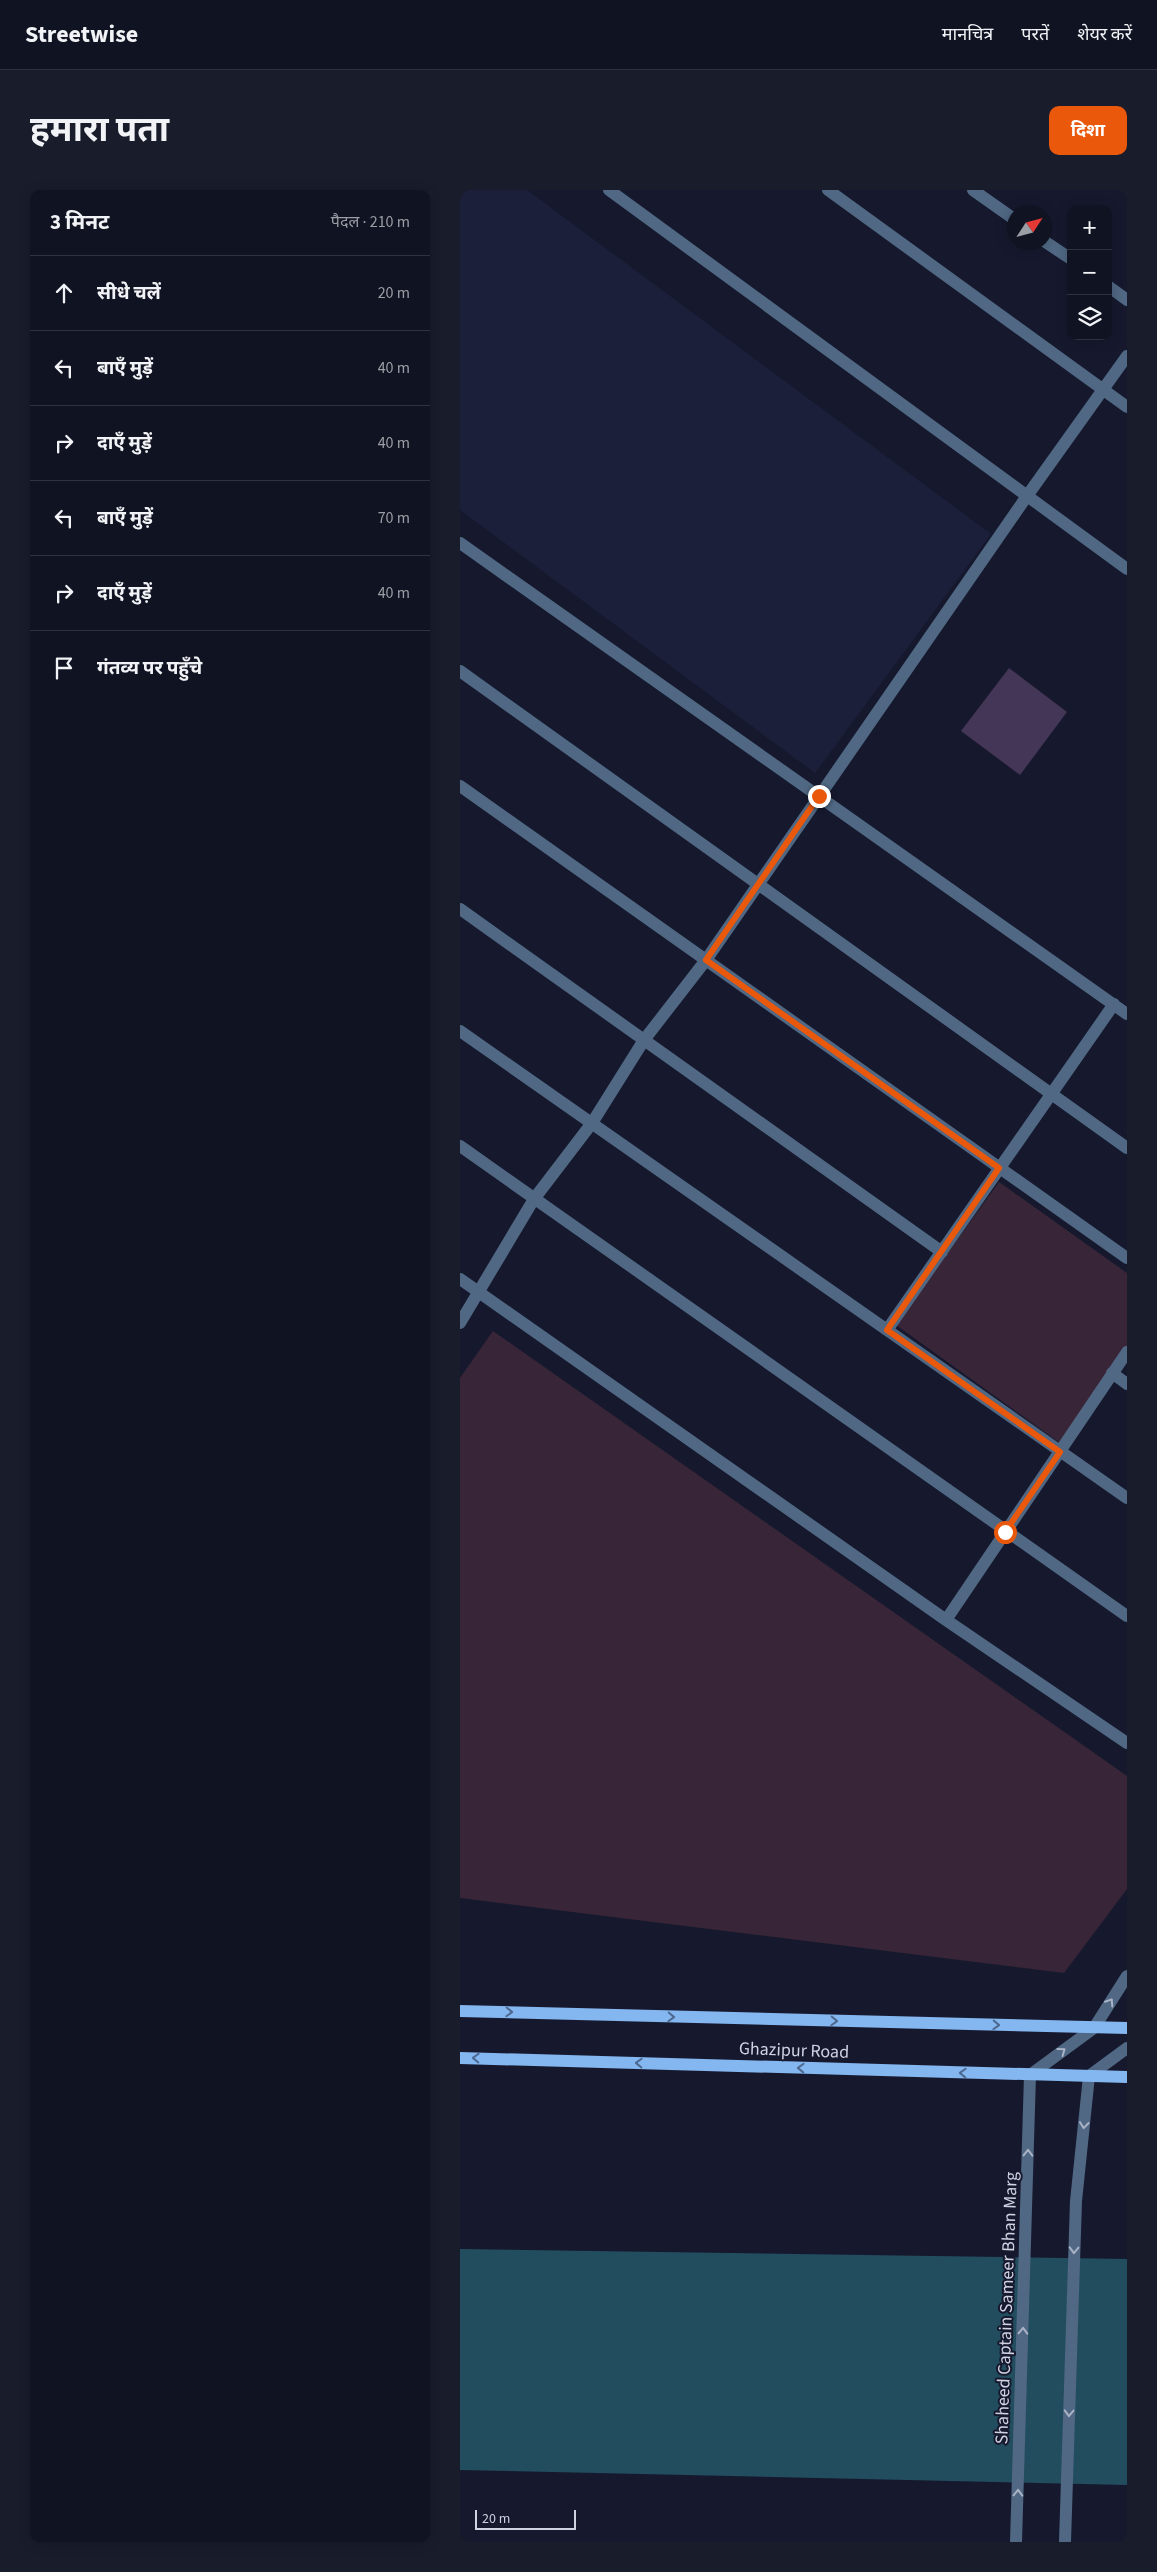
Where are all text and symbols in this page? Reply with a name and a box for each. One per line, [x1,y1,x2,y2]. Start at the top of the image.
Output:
text: Streetwise [25,17,138,52]
text: मानचित्र [942,22,993,47]
text: परतें [1021,22,1049,47]
text: शेयर करें [1077,22,1132,47]
text: हमारा पता [30,105,169,155]
button: दिशा [1049,106,1127,155]
north arrow [1007,205,1052,250]
map controls [1067,205,1112,340]
button: + [1067,205,1112,250]
text: 3 मिनट [50,207,109,237]
text: पैदल · 210 m [331,211,410,233]
button: − [1067,250,1112,295]
icon: ahead [50,279,78,307]
text: सीधे चलें [97,280,161,307]
text: 20 m [378,282,410,304]
button: layers [1067,295,1112,340]
icon: left [50,354,78,382]
text: बाएँ मुड़ें [97,355,153,382]
text: 40 m [378,357,410,379]
icon: right [50,429,78,457]
text: दाएँ मुड़ें [97,430,152,457]
text: 40 m [378,432,410,454]
icon: left [50,504,78,532]
text: बाएँ मुड़ें [97,505,153,532]
text: 70 m [378,507,410,529]
icon: right [50,579,78,607]
text: दाएँ मुड़ें [97,580,152,607]
text: 40 m [378,582,410,604]
icon: arrive [50,654,78,682]
text: गंतव्य पर पहुँचे [97,655,202,682]
route end [808,785,831,808]
route start [994,1521,1017,1544]
one-way arrow [1104,1998,1114,2007]
one-way arrow [505,2007,513,2018]
one-way arrow [667,2011,675,2022]
one-way arrow [830,2016,838,2026]
one-way arrow [992,2020,1000,2030]
street label: Ghazipur Road [738,2036,850,2065]
one-way arrow [1056,2048,1066,2057]
one-way arrow [472,2053,480,2063]
one-way arrow [634,2058,642,2068]
one-way arrow [797,2063,804,2073]
one-way arrow [959,2067,967,2078]
one-way arrow [1079,2121,1090,2129]
one-way arrow [1023,2149,1033,2157]
street label: Shaheed Captain Sameer Bhan Marg [989,2171,1024,2445]
one-way arrow [1069,2246,1079,2254]
one-way arrow [1018,2327,1028,2334]
one-way arrow [1064,2409,1074,2417]
one-way arrow [1012,2489,1023,2497]
scale bar [475,2507,576,2530]
text: 20 m [482,2509,510,2529]

